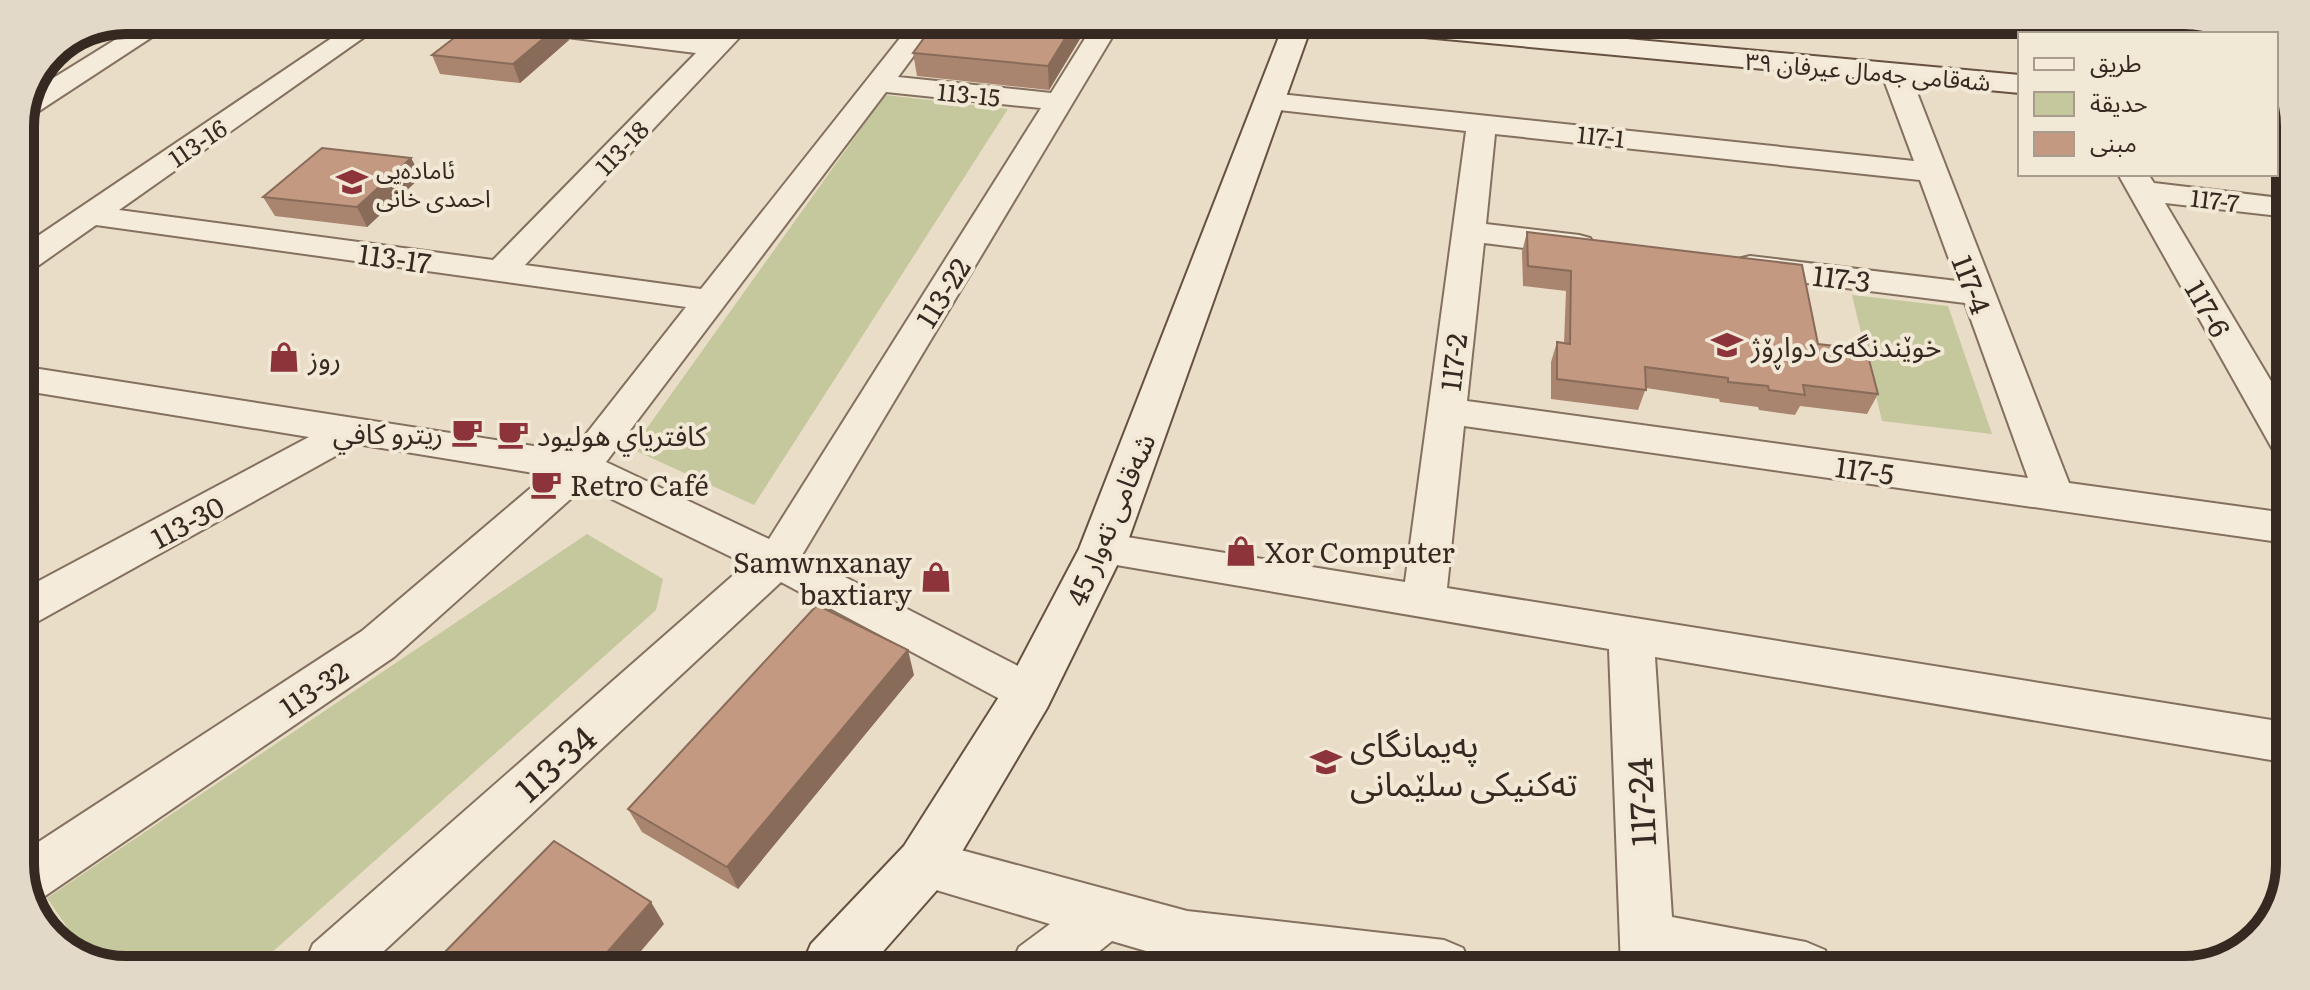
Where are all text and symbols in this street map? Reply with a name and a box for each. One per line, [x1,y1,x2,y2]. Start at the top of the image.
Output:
legend [2018,32,2278,176]
street label: شەقامی جەمال عیرفان ٣٩ [1744,42,1992,98]
text: طريق [2090,44,2142,79]
street label: 113-15 [936,72,1002,114]
text: حديقة [2090,84,2148,119]
street label: 113-16 [161,110,233,174]
street label: 113-18 [586,112,656,182]
street label: 117-1 [1575,115,1627,155]
text: مبنى [2090,124,2137,159]
place label: ئامادەیی احمدی خانی [376,151,491,214]
school or university icon: ئامادەیی احمدی خانی [335,165,369,199]
street label: 117-7 [2189,179,2241,219]
street label: 113-17 [356,231,434,283]
street label: 113-22 [904,249,980,335]
street label: 117-4 [1943,249,2003,319]
street label: 117-3 [1811,253,1873,301]
street label: 117-6 [2176,272,2242,344]
place label: خوێندنگەی دواڕۆژ [1750,324,1941,371]
school or university icon: خوێندنگەی دواڕۆژ [1710,328,1744,362]
street label: 117-2 [1428,331,1476,393]
place label: روز [307,336,341,378]
shop icon: روز [267,340,301,374]
place label: ريترو كافي [333,411,443,455]
place label: كافترياي هوليود [537,413,707,457]
cafe icon: ريترو كافي [450,415,484,449]
cafe icon: كافترياي هوليود [496,417,530,451]
street label: شەقامی تەوار 45 [1054,426,1164,612]
street label: 117-5 [1833,444,1897,494]
place label: Retro Café [570,463,709,505]
cafe icon: Retro Café [529,467,563,501]
street label: 113-30 [143,484,231,558]
place label: Xor Computer [1265,530,1456,572]
shop icon: Xor Computer [1224,534,1258,568]
place label: Samwnxanay baxtiary [733,540,913,614]
shop icon: Samwnxanay baxtiary [919,560,953,594]
street label: 113-32 [270,650,356,726]
street label: 113-34 [503,712,606,812]
place label: پەیمانگای تەکنیکی سلێمانی [1350,717,1577,806]
school or university icon: پەیمانگای تەکنیکی سلێمانی [1309,745,1343,779]
street label: 117-24 [1612,756,1666,848]

